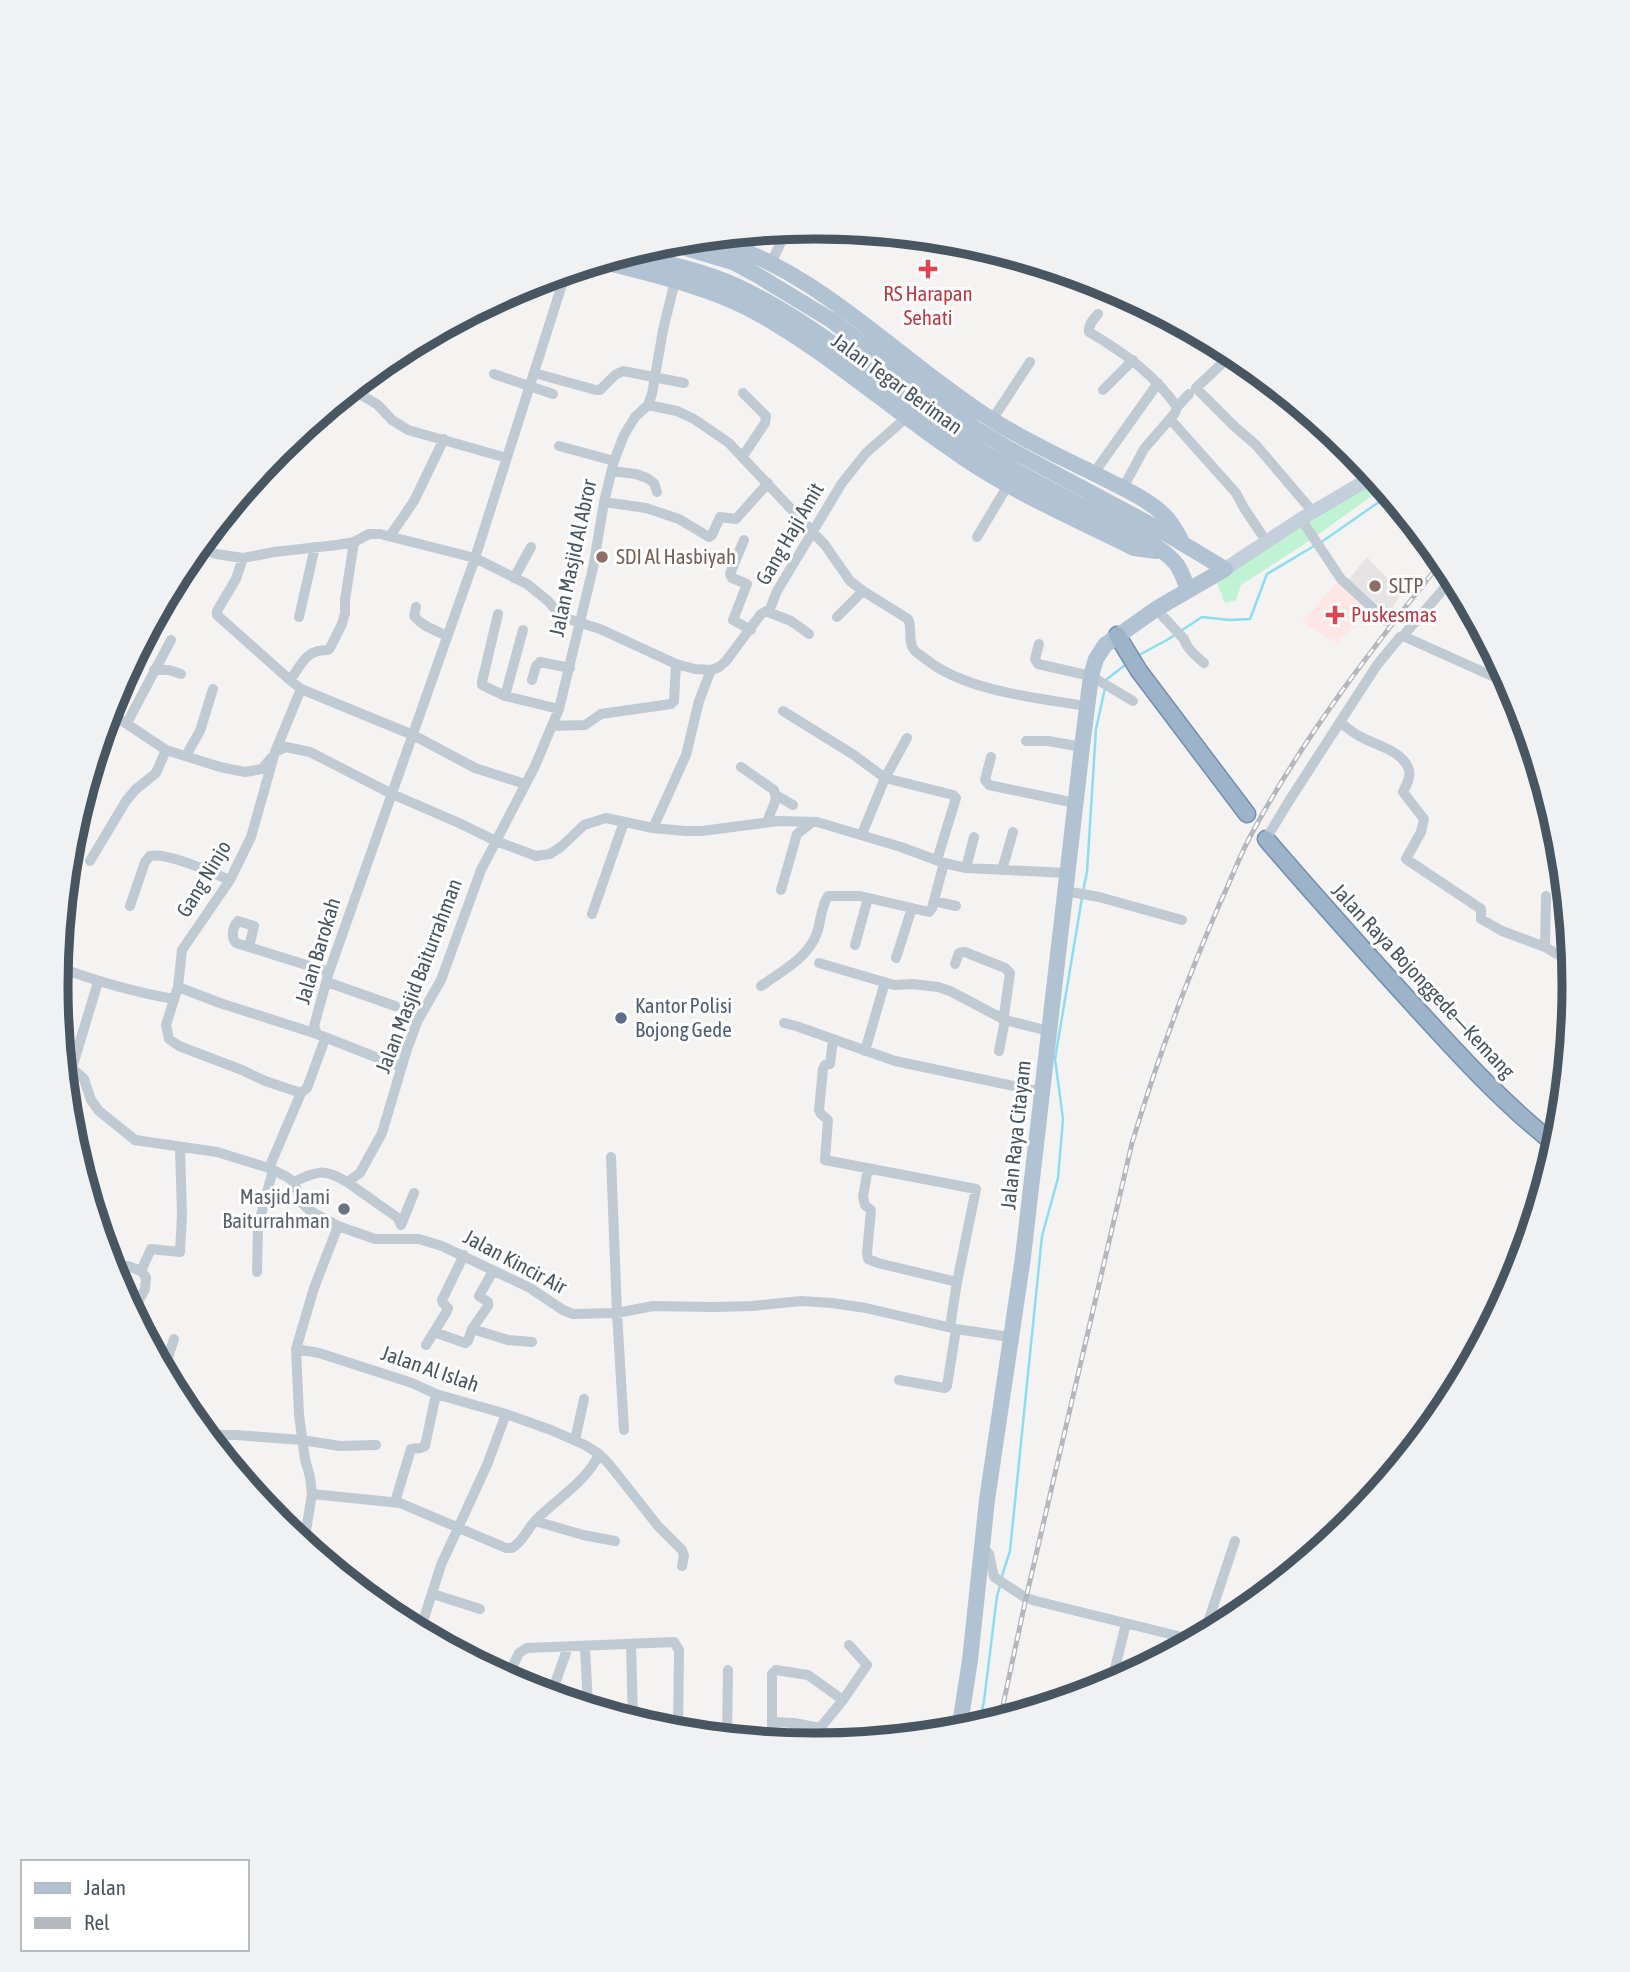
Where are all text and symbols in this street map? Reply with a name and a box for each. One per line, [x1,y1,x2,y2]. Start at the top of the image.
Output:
marker: RS Harapan Sehati [918,259,938,279]
place label: RS Harapan Sehati [883,281,973,329]
street label: Jalan Tegar Beriman [828,328,968,439]
street label: Jalan Masjid Al Abror [544,476,601,638]
street label: Gang Haji Amit [750,478,828,589]
place label: SDI Al Hasbiyah [616,544,736,568]
marker: SDI Al Hasbiyah [594,549,610,565]
place label: SLTP [1389,573,1424,597]
marker: SLTP [1367,578,1383,594]
place label: Puskesmas [1351,602,1437,626]
marker: Puskesmas [1325,605,1345,625]
street label: Gang Ninjo [171,836,235,921]
street label: Jalan Masjid Baiturrahman [370,875,466,1076]
street label: Jalan Raya Bojonggede—Kemang [1327,878,1520,1083]
street label: Jalan Barokah [290,895,345,1007]
place label: Kantor Polisi Bojong Gede [635,993,732,1041]
marker: Kantor Polisi Bojong Gede [613,1010,629,1026]
street label: Jalan Raya Citayam [995,1059,1035,1211]
place label: Masjid Jami Baiturrahman [222,1184,330,1232]
marker: Masjid Jami Baiturrahman [336,1201,352,1217]
street label: Jalan Kincir Air [460,1224,572,1299]
street label: Jalan Al Islah [378,1340,482,1396]
legend [21,1860,248,1951]
text: Jalan [84,1875,126,1899]
text: Rel [84,1910,110,1934]

